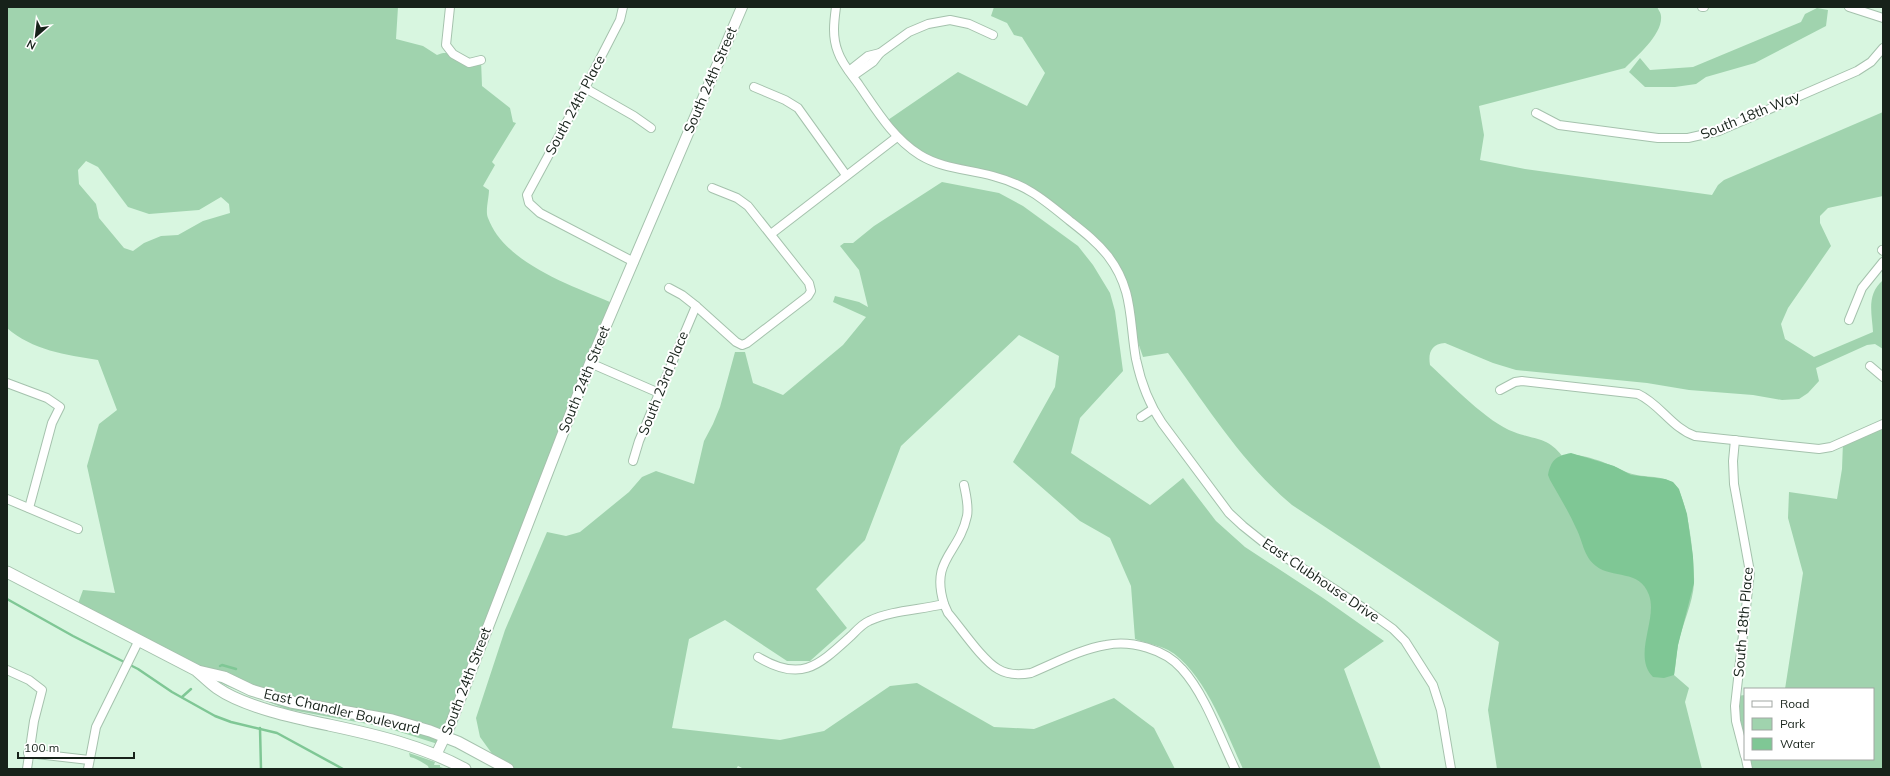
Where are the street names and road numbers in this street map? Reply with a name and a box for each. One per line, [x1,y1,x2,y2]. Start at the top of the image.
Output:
street label: South 24th Street [679,24,741,136]
street label: South 24th Place [541,52,609,158]
street label: South 18th Way [1698,87,1803,143]
street label: South 24th Street [554,323,614,435]
street label: South 23rd Place [634,328,692,438]
street label: East Clubhouse Drive [1259,534,1383,626]
street label: South 18th Place [1729,566,1757,678]
street label: South 24th Street [437,625,495,737]
street label: East Chandler Boulevard [262,684,422,738]

